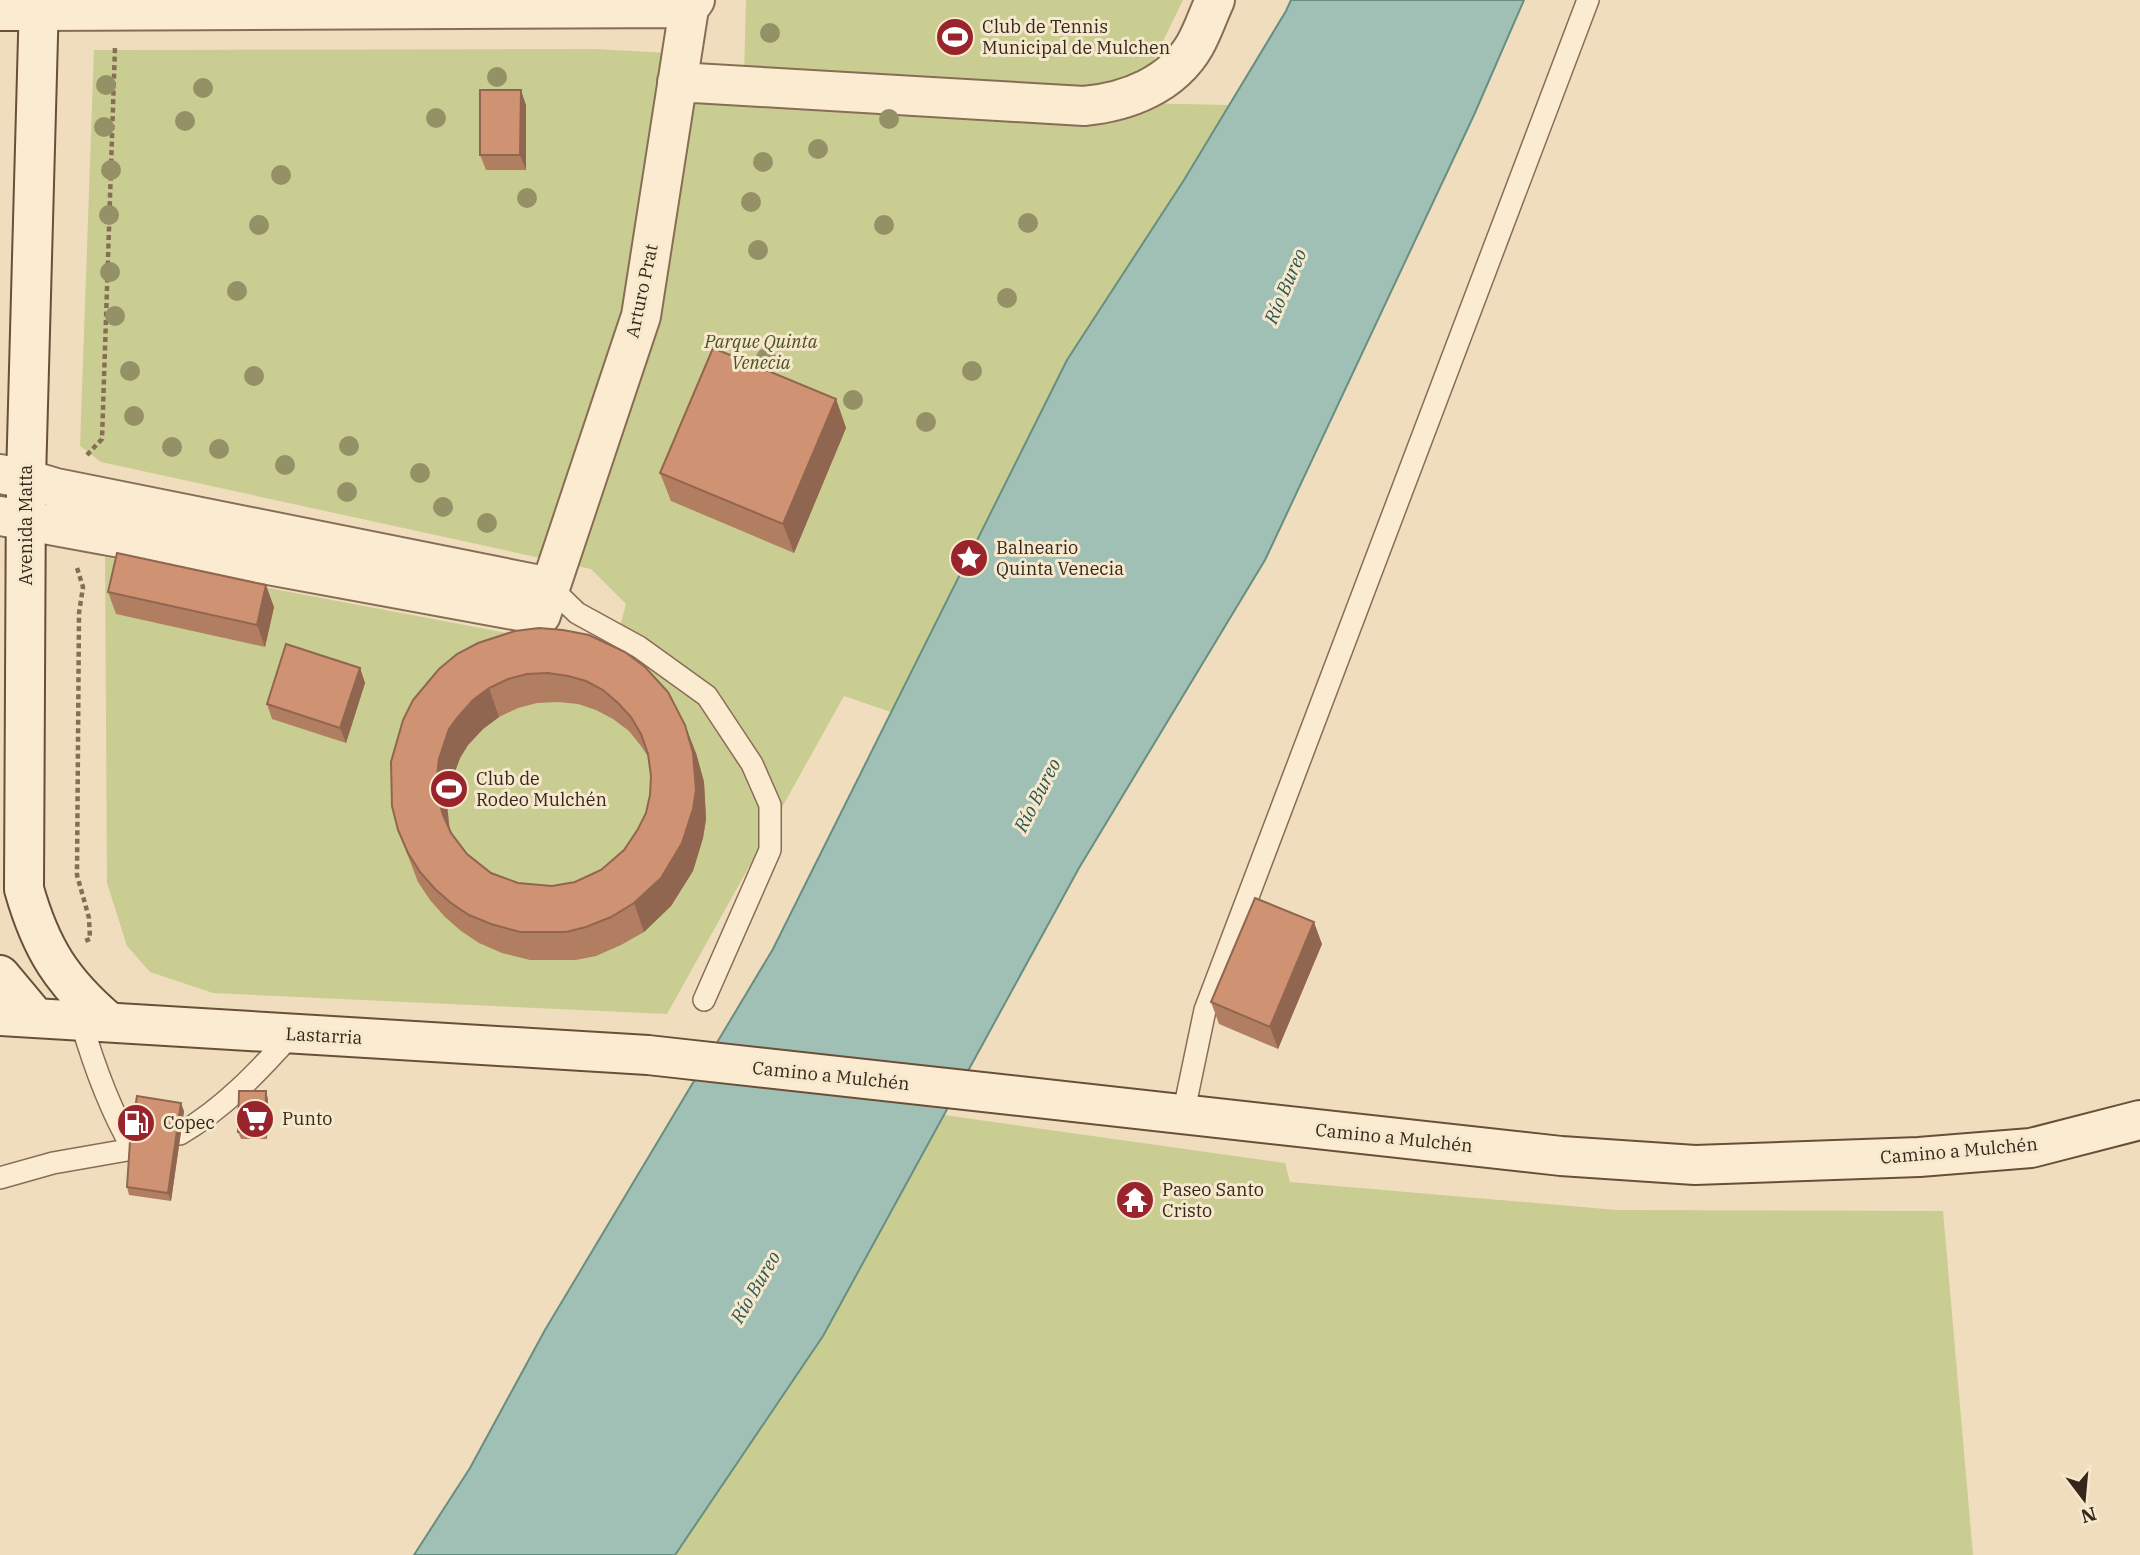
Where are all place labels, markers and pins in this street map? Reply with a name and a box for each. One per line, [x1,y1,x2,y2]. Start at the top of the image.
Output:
place label: Club de Tennis Municipal de Mulchen [982,15,1170,59]
sports icon: Club de Tennis Municipal de Mulchen [934,16,976,58]
place label: Balneario Quinta Venecia [996,536,1124,580]
place icon: Balneario Quinta Venecia [948,537,990,579]
place label: Club de Rodeo Mulchén [476,767,607,811]
sports icon: Club de Rodeo Mulchén [428,768,470,810]
supermarket icon: Punto [234,1098,276,1140]
fuel station icon: Copec [115,1102,157,1144]
place label: Punto [282,1107,332,1130]
place label: Copec [163,1111,215,1134]
place label: Paseo Santo Cristo [1162,1178,1264,1222]
temple icon: Paseo Santo Cristo [1114,1179,1156,1221]

